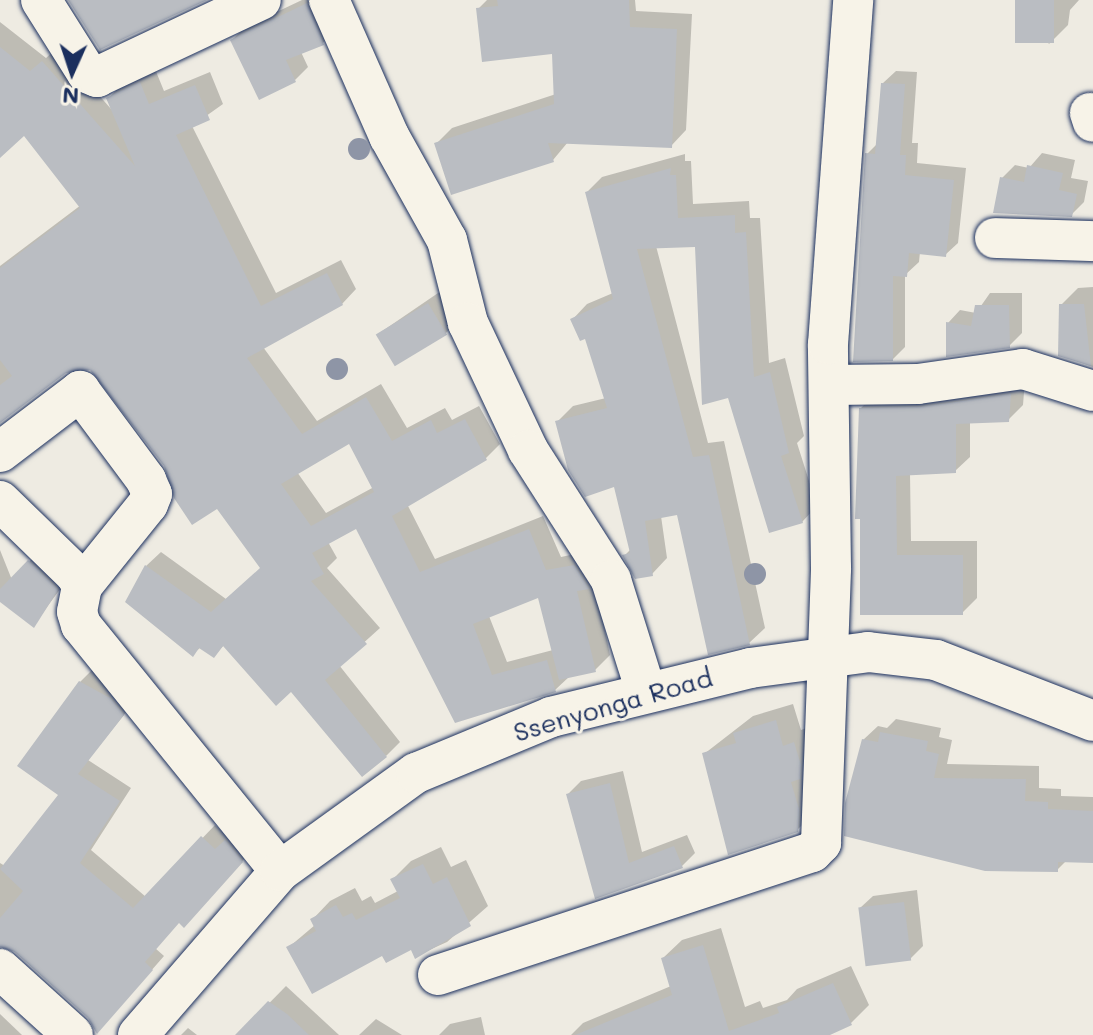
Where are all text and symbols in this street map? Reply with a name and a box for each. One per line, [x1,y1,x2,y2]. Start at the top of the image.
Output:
north arrow [32,32,112,112]
text: N [62,82,80,111]
street label: Ssenyonga Road [510,662,716,748]

